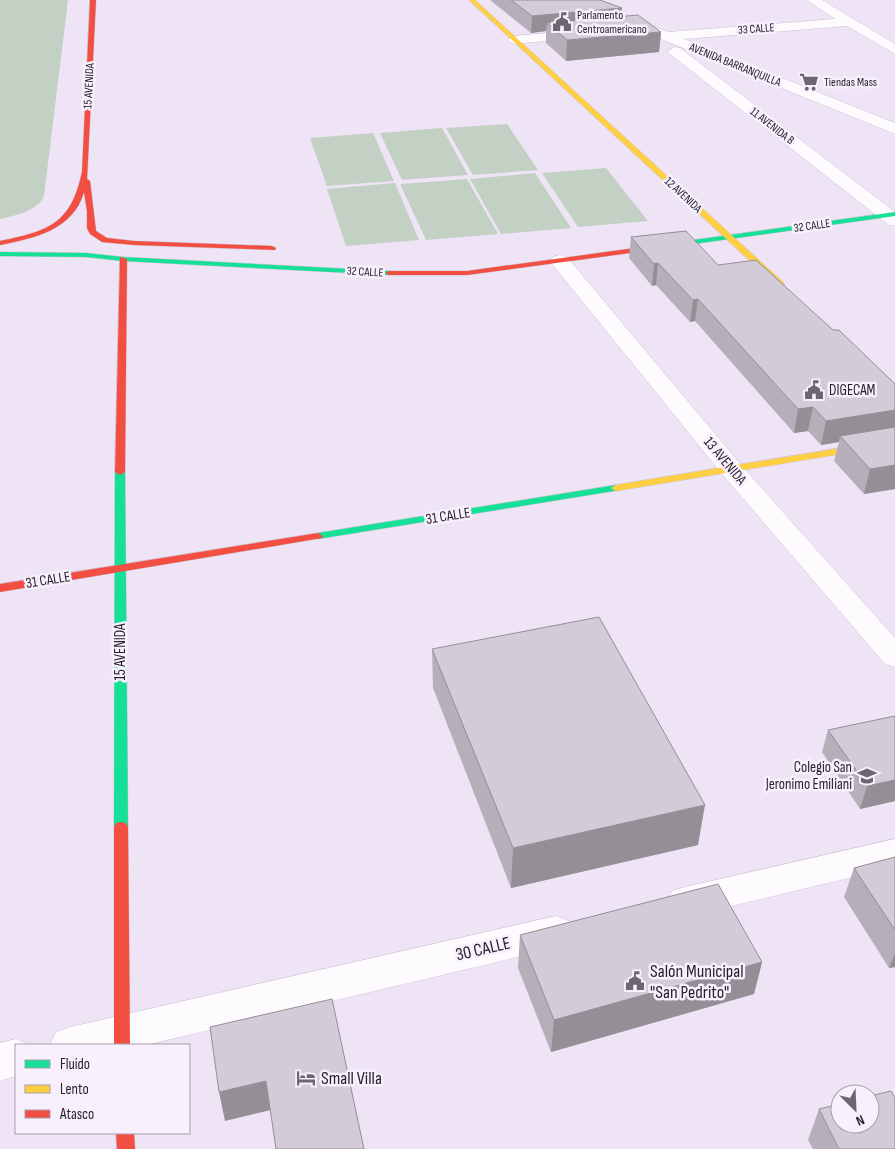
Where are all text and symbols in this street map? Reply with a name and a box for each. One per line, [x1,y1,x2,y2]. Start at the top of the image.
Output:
place label: Parlamento Centroamericano [577,8,647,37]
public building icon: Parlamento Centroamericano [551,11,573,33]
street label: 33 CALLE [737,20,775,38]
street label: AVENIDA BARRANQUILLA [686,39,784,91]
street label: 15 AVENIDA [80,62,98,109]
supermarket icon: Tiendas Mass [798,71,820,93]
place label: Tiendas Mass [824,75,877,90]
street label: 11 AVENIDA B [747,104,797,148]
street label: 12 AVENIDA [661,174,705,217]
street label: 32 CALLE [793,216,831,236]
street label: 32 CALLE [346,264,384,280]
public building icon: DIGECAM [803,379,825,401]
place label: DIGECAM [829,381,876,400]
street label: 13 AVENIDA [699,433,751,489]
street label: 31 CALLE [424,503,472,529]
street label: 31 CALLE [24,567,72,593]
street label: 15 AVENIDA [111,623,130,680]
place label: Colegio San Jeronimo Emiliani [765,758,852,794]
school or university icon: Colegio San Jeronimo Emiliani [856,765,878,787]
street label: 30 CALLE [454,933,512,965]
place label: Salón Municipal "San Pedrito" [650,961,744,1003]
public building icon: Salón Municipal "San Pedrito" [624,970,646,992]
legend [15,1044,190,1134]
text: Fluido [60,1055,90,1074]
hotel icon: Small Villa [295,1067,317,1089]
place label: Small Villa [321,1068,382,1089]
text: Lento [60,1080,89,1099]
north arrow [830,1084,880,1134]
text: Atasco [59,1105,94,1124]
text: N [853,1111,867,1130]

